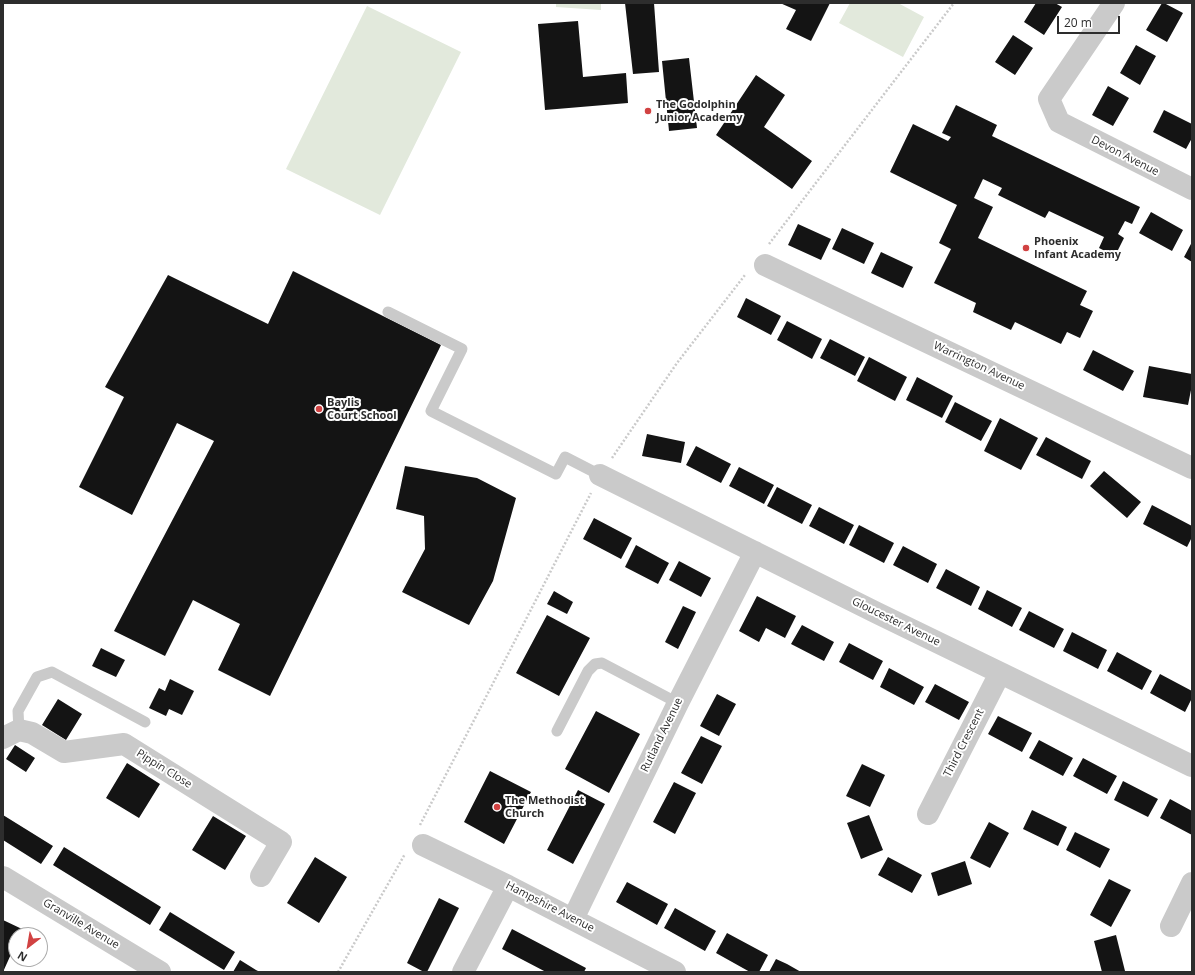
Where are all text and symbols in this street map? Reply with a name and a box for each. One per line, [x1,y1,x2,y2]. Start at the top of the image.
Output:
scale bar [1059,8,1122,34]
text: 20 m [1064,14,1092,31]
place label: The Godolphin Junior Academy [656,98,743,124]
marker: The Godolphin Junior Academy [643,106,653,116]
street label: Devon Avenue [1089,133,1161,179]
place label: Phoenix Infant Academy [1034,235,1121,261]
marker: Phoenix Infant Academy [1021,243,1031,253]
street label: Warrington Avenue [931,339,1027,393]
place label: Baylis Court School [327,396,397,422]
marker: Baylis Court School [314,404,324,414]
street label: Gloucester Avenue [850,595,942,649]
street label: Rutland Avenue [638,696,686,774]
street label: Third Crescent [941,707,987,779]
street label: Pippin Close [134,747,194,791]
place label: The Methodist Church [505,794,584,820]
marker: The Methodist Church [492,802,502,812]
street label: Hampshire Avenue [503,879,597,935]
street label: Granville Avenue [41,896,121,952]
north arrow [8,927,48,967]
text: N [14,948,30,966]

